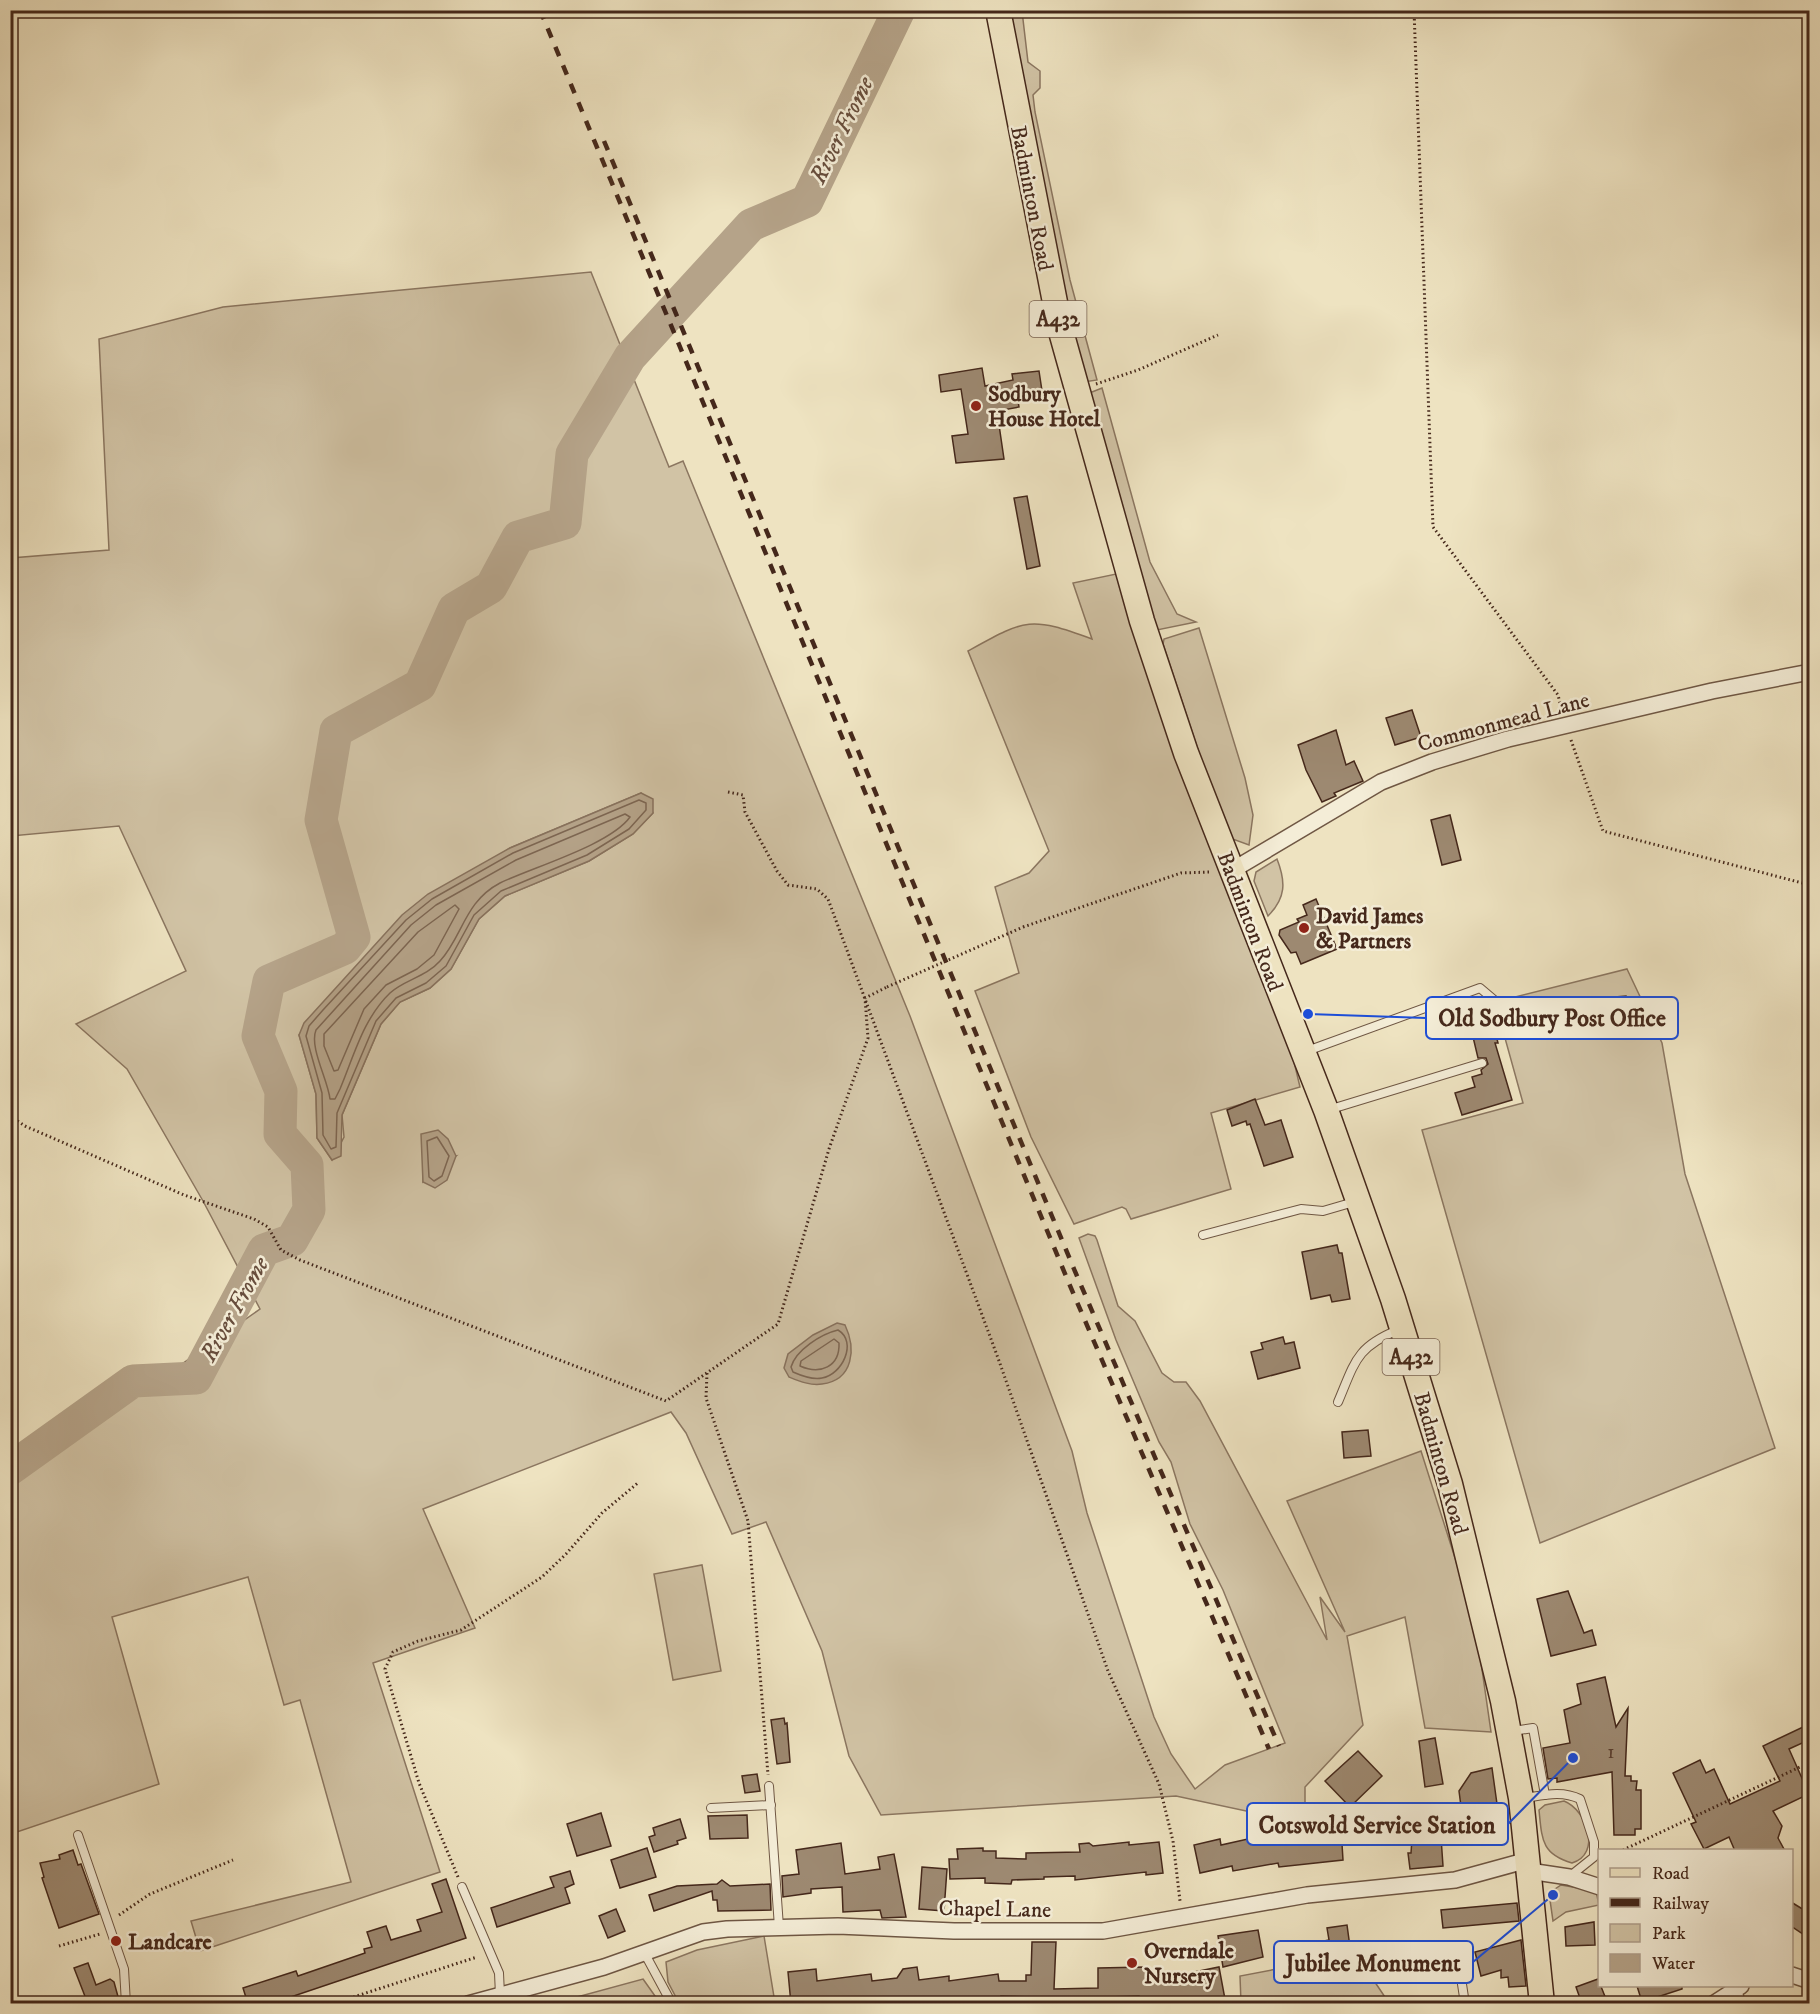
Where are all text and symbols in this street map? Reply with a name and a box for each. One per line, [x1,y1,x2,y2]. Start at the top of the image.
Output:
water label: River Frome [803,71,881,190]
street label: Badminton Road [1004,123,1059,273]
road number: A432 [1030,301,1086,337]
place label: Sodbury House Hotel [988,381,1101,433]
marker: Sodbury House Hotel [969,399,983,413]
street label: Commonmead Lane [1414,687,1592,758]
street label: Badminton Road [1211,848,1289,995]
place label: David James & Partners [1316,903,1424,955]
marker: David James & Partners [1297,921,1311,935]
callout: Old Sodbury Post Office [1426,997,1678,1039]
text: Old Sodbury Post Office [1438,1004,1666,1034]
water label: River Frome [193,1251,276,1368]
road number: A432 [1382,1339,1440,1375]
street label: Badminton Road [1407,1389,1474,1538]
house number: 1 [1607,1740,1615,1765]
callout: Cotswold Service Station [1247,1803,1508,1845]
text: Cotswold Service Station [1258,1811,1496,1841]
legend [1598,1849,1793,1987]
text: Road [1652,1863,1689,1885]
text: Railway [1652,1893,1710,1915]
street label: Chapel Lane [938,1895,1052,1924]
text: Park [1652,1923,1686,1945]
place label: Landcare [128,1929,212,1956]
marker: Landcare [109,1934,123,1948]
place label: Overndale Nursery [1144,1938,1234,1990]
callout: Jubilee Monument [1274,1941,1473,1983]
text: Jubilee Monument [1282,1949,1461,1979]
text: Water [1651,1953,1695,1975]
marker: Overndale Nursery [1125,1956,1139,1970]

